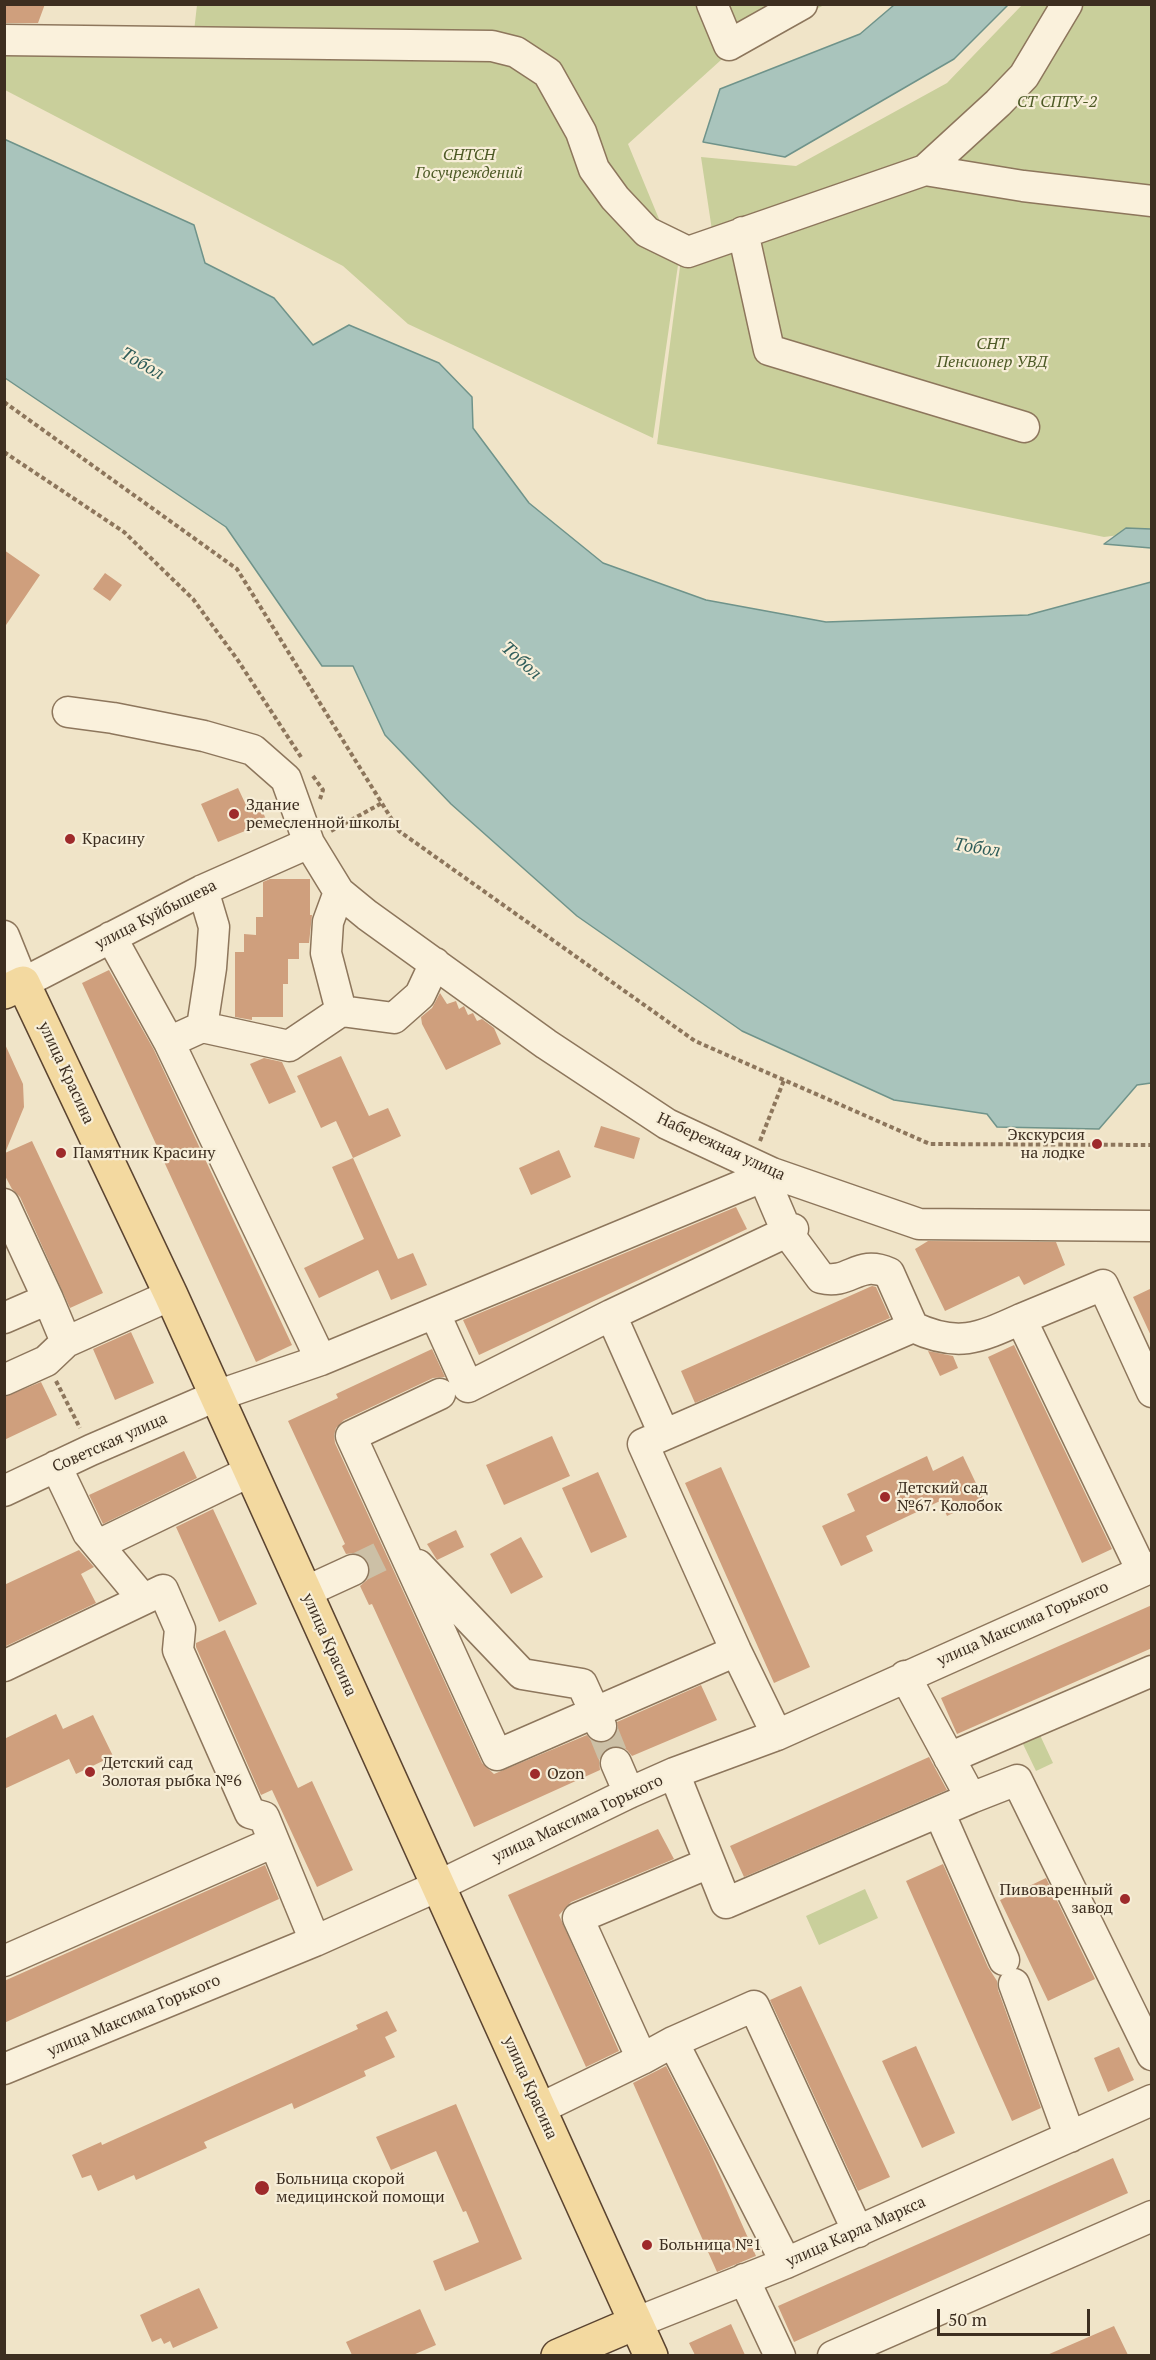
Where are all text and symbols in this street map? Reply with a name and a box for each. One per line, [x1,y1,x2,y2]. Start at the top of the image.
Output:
park label: СТ СПТУ-2 [1017,92,1097,112]
park label: СНТСН Госучреждений [415,145,523,183]
park label: СНТ Пенсионер УВД [937,334,1047,372]
water label: Тобол [116,343,168,385]
water label: Тобол [496,637,546,685]
place label: Здание ремесленной школы [246,795,400,833]
marker: Здание ремесленной школы [227,807,241,821]
place label: Красину [82,829,145,849]
marker: Красину [63,832,77,846]
water label: Тобол [952,834,1002,862]
street label: улица Куйбышева [92,876,220,954]
street label: улица Красина [34,1019,98,1127]
street label: Набережная улица [654,1109,788,1185]
place label: Экскурсия на лодке [1007,1125,1085,1163]
marker: Экскурсия на лодке [1090,1137,1104,1151]
place label: Памятник Красину [73,1143,215,1163]
marker: Памятник Красину [54,1146,68,1160]
street label: Советская улица [50,1409,170,1477]
place label: Детский сад №67. Колобок [897,1478,1002,1516]
marker: Детский сад №67. Колобок [878,1490,892,1504]
street label: улица Максима Горького [934,1577,1112,1671]
street label: улица Красина [298,1591,360,1699]
place label: Детский сад Золотая рыбка №6 [102,1753,242,1791]
place label: Ozon [547,1764,585,1784]
marker: Детский сад Золотая рыбка №6 [83,1765,97,1779]
marker: Ozon [528,1767,542,1781]
street label: улица Максима Горького [490,1771,666,1867]
place label: Пивоваренный завод [999,1880,1113,1918]
marker: Пивоваренный завод [1118,1892,1132,1906]
street label: улица Максима Горького [45,1971,223,2061]
street label: улица Красина [499,2034,561,2142]
place label: Больница скорой медицинской помощи [276,2169,445,2207]
marker: Больница скорой медицинской помощи [253,2179,271,2197]
street label: улица Карла Маркса [783,2193,929,2271]
place label: Больница №1 [659,2235,762,2255]
marker: Больница №1 [640,2238,654,2252]
scale bar [940,2297,1093,2335]
text: 50 m [948,2307,987,2331]

